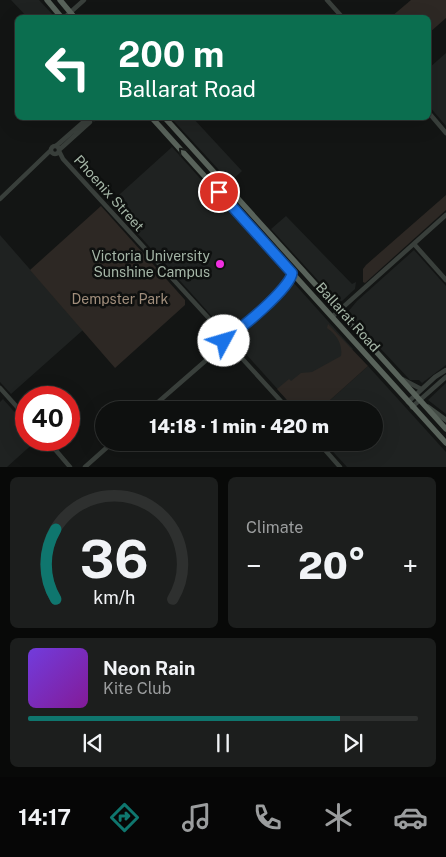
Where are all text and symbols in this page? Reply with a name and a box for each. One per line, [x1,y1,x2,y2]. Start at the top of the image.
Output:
text: 200 m [118,34,224,75]
icon: left [35,35,100,100]
text: Ballarat Road [118,76,256,102]
one-way arrow [179,147,188,156]
street label: Phoenix Street [71,152,147,234]
pin [198,171,240,213]
icon: arrive [205,178,233,206]
place label: Victoria University Sunshine Campus [91,248,211,280]
marker: Victoria University Sunshine Campus [214,258,226,270]
street label: Ballarat Road [313,279,383,355]
park label: Dempster Park [72,291,169,307]
position arrow [197,314,249,366]
speed limit sign: 40 [15,386,80,451]
text: 14:18 · 1 min · 420 m [149,415,329,437]
text: Climate [246,518,303,537]
text: 36 [80,529,148,590]
text: 20° [298,543,366,588]
text: − [246,549,262,582]
text: + [402,549,418,582]
text: km/h [93,587,135,608]
text: Neon Rain [103,657,195,679]
text: Kite Club [103,679,171,698]
icon: previous [79,729,107,757]
icon: pause [209,729,237,757]
icon: next [339,729,367,757]
icon: directions [107,800,142,835]
icon: music [179,800,214,835]
icon: phone [250,800,285,835]
icon: climate [321,800,356,835]
icon: car [393,800,428,835]
text: 14:17 [18,804,71,830]

